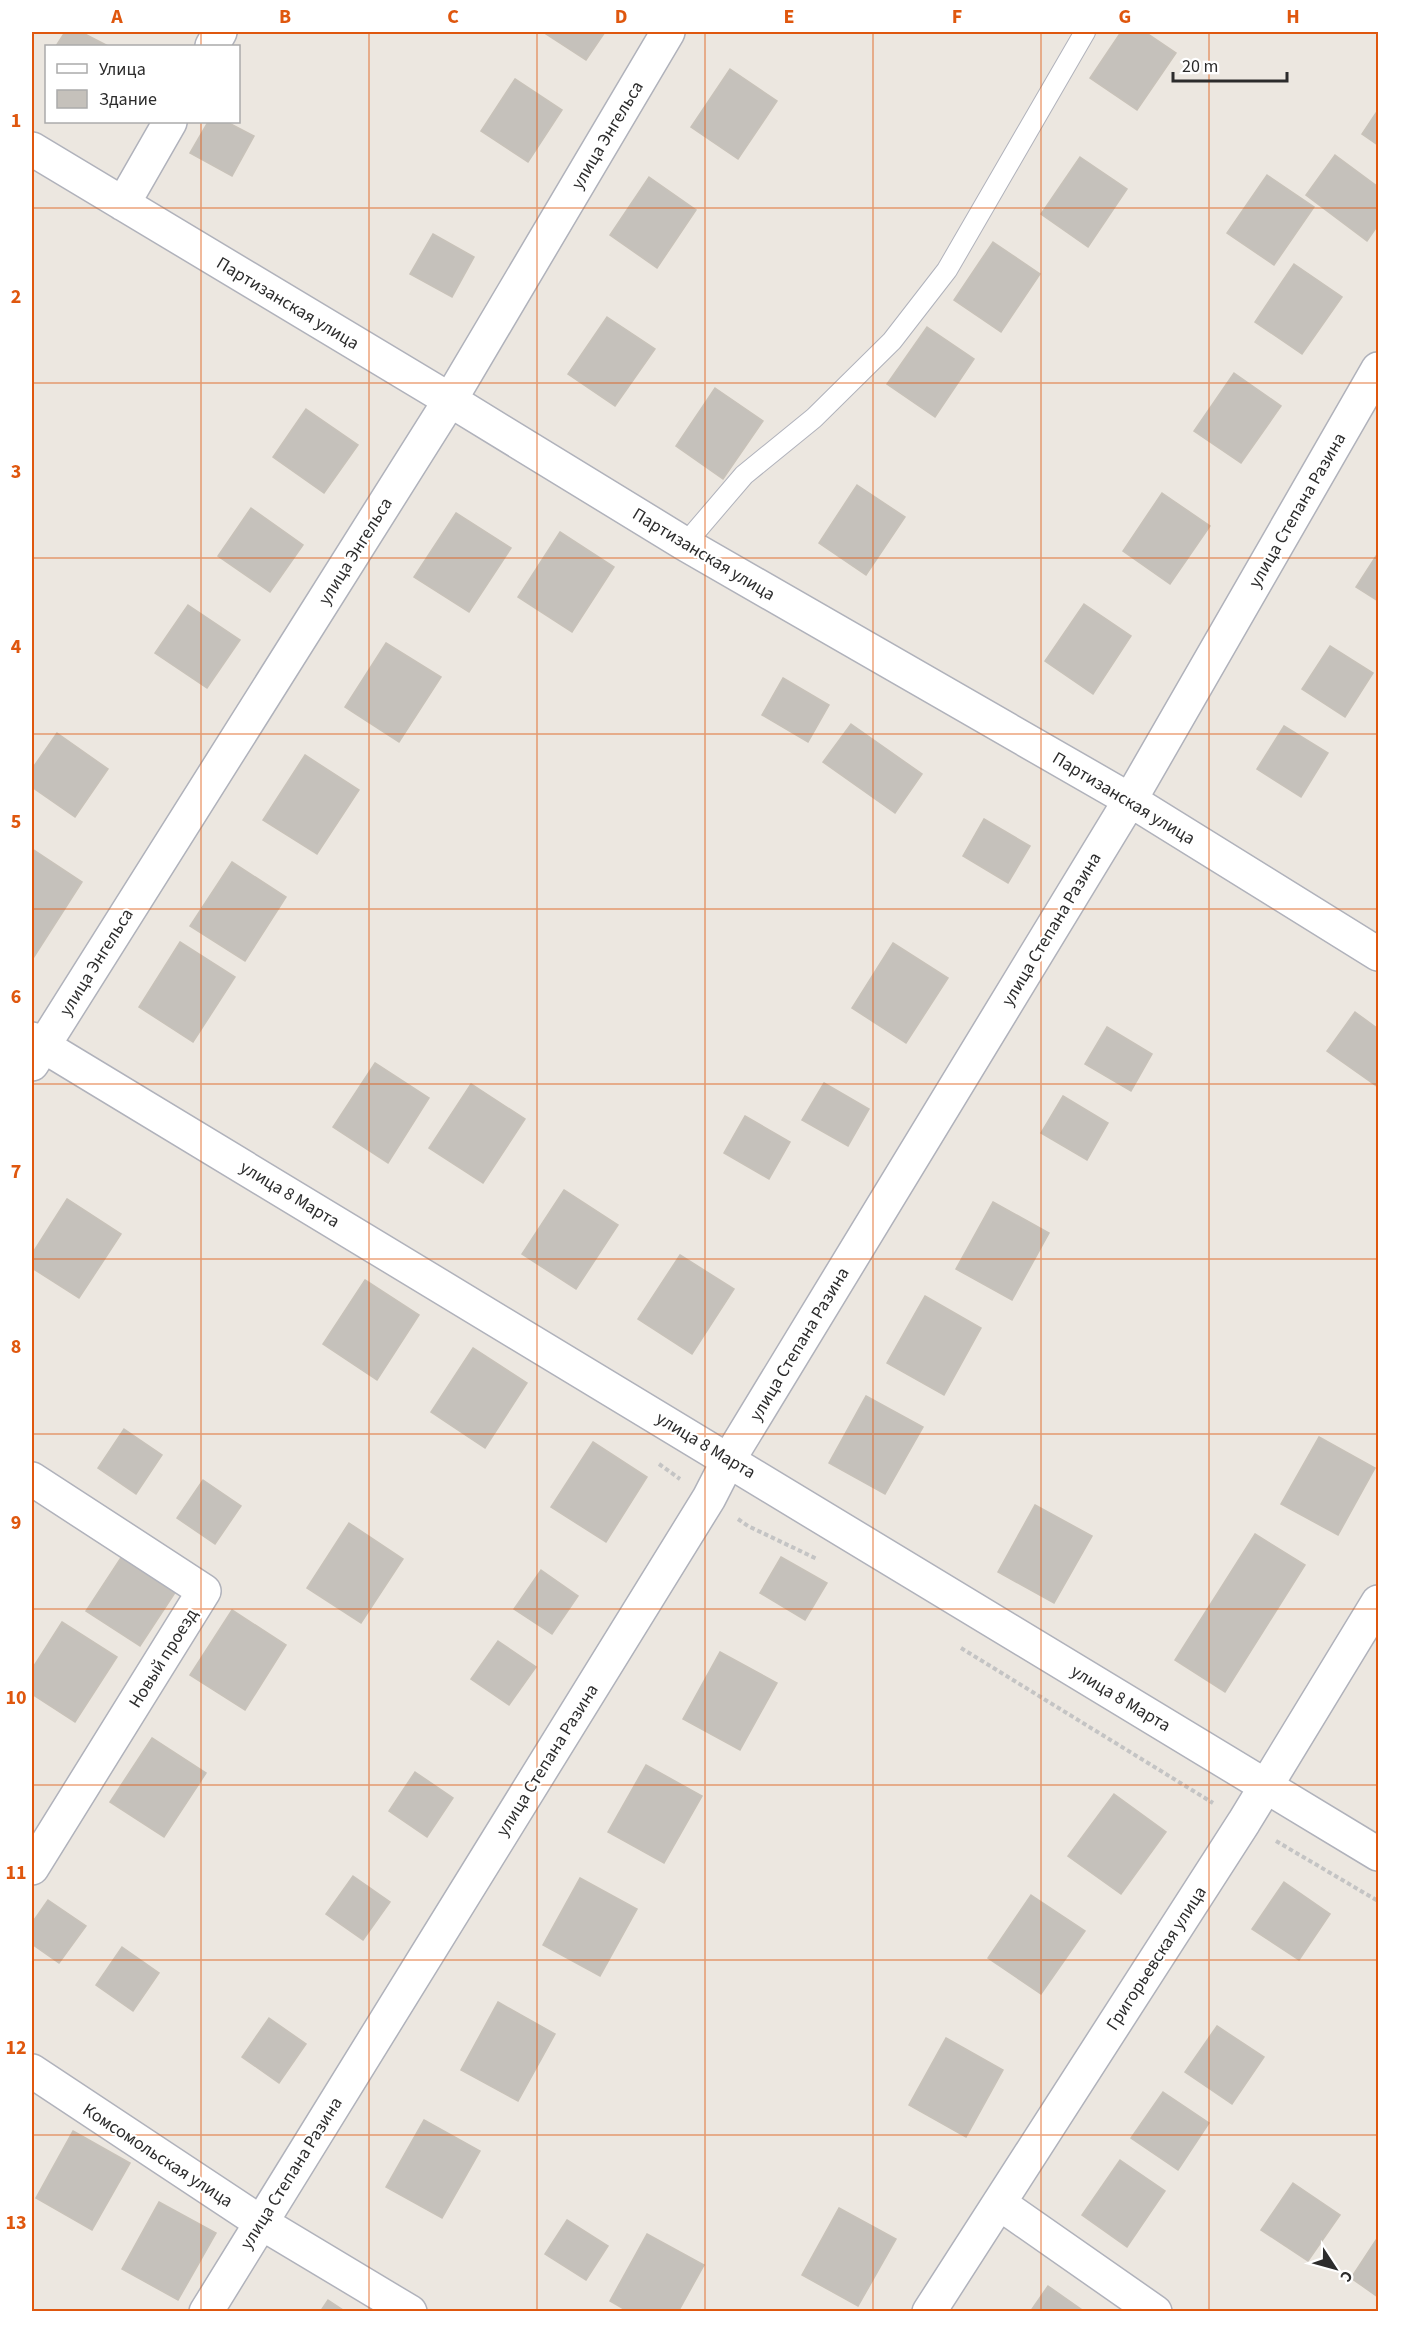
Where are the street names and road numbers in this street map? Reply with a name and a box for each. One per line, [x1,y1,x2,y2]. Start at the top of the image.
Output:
street label: улица Энгельса [565,76,650,194]
street label: Партизанская улица [212,251,364,356]
street label: улица Степана Разина [1243,428,1352,592]
street label: улица Энгельса [312,493,398,610]
street label: Партизанская улица [628,502,780,607]
street label: Партизанская улица [1048,746,1200,851]
street label: улица Степана Разина [996,848,1107,1011]
street label: улица Энгельса [53,904,139,1021]
street label: улица 8 Марта [235,1155,344,1234]
street label: улица Степана Разина [744,1263,855,1426]
street label: улица 8 Марта [651,1406,760,1485]
street label: Новый проезд [123,1603,204,1713]
street label: улица 8 Марта [1066,1659,1175,1738]
street label: улица Степана Разина [490,1679,605,1841]
street label: Григорьевская улица [1100,1881,1212,2035]
street label: улица Степана Разина [234,2092,349,2254]
street label: Комсомольская улица [78,2097,238,2213]

